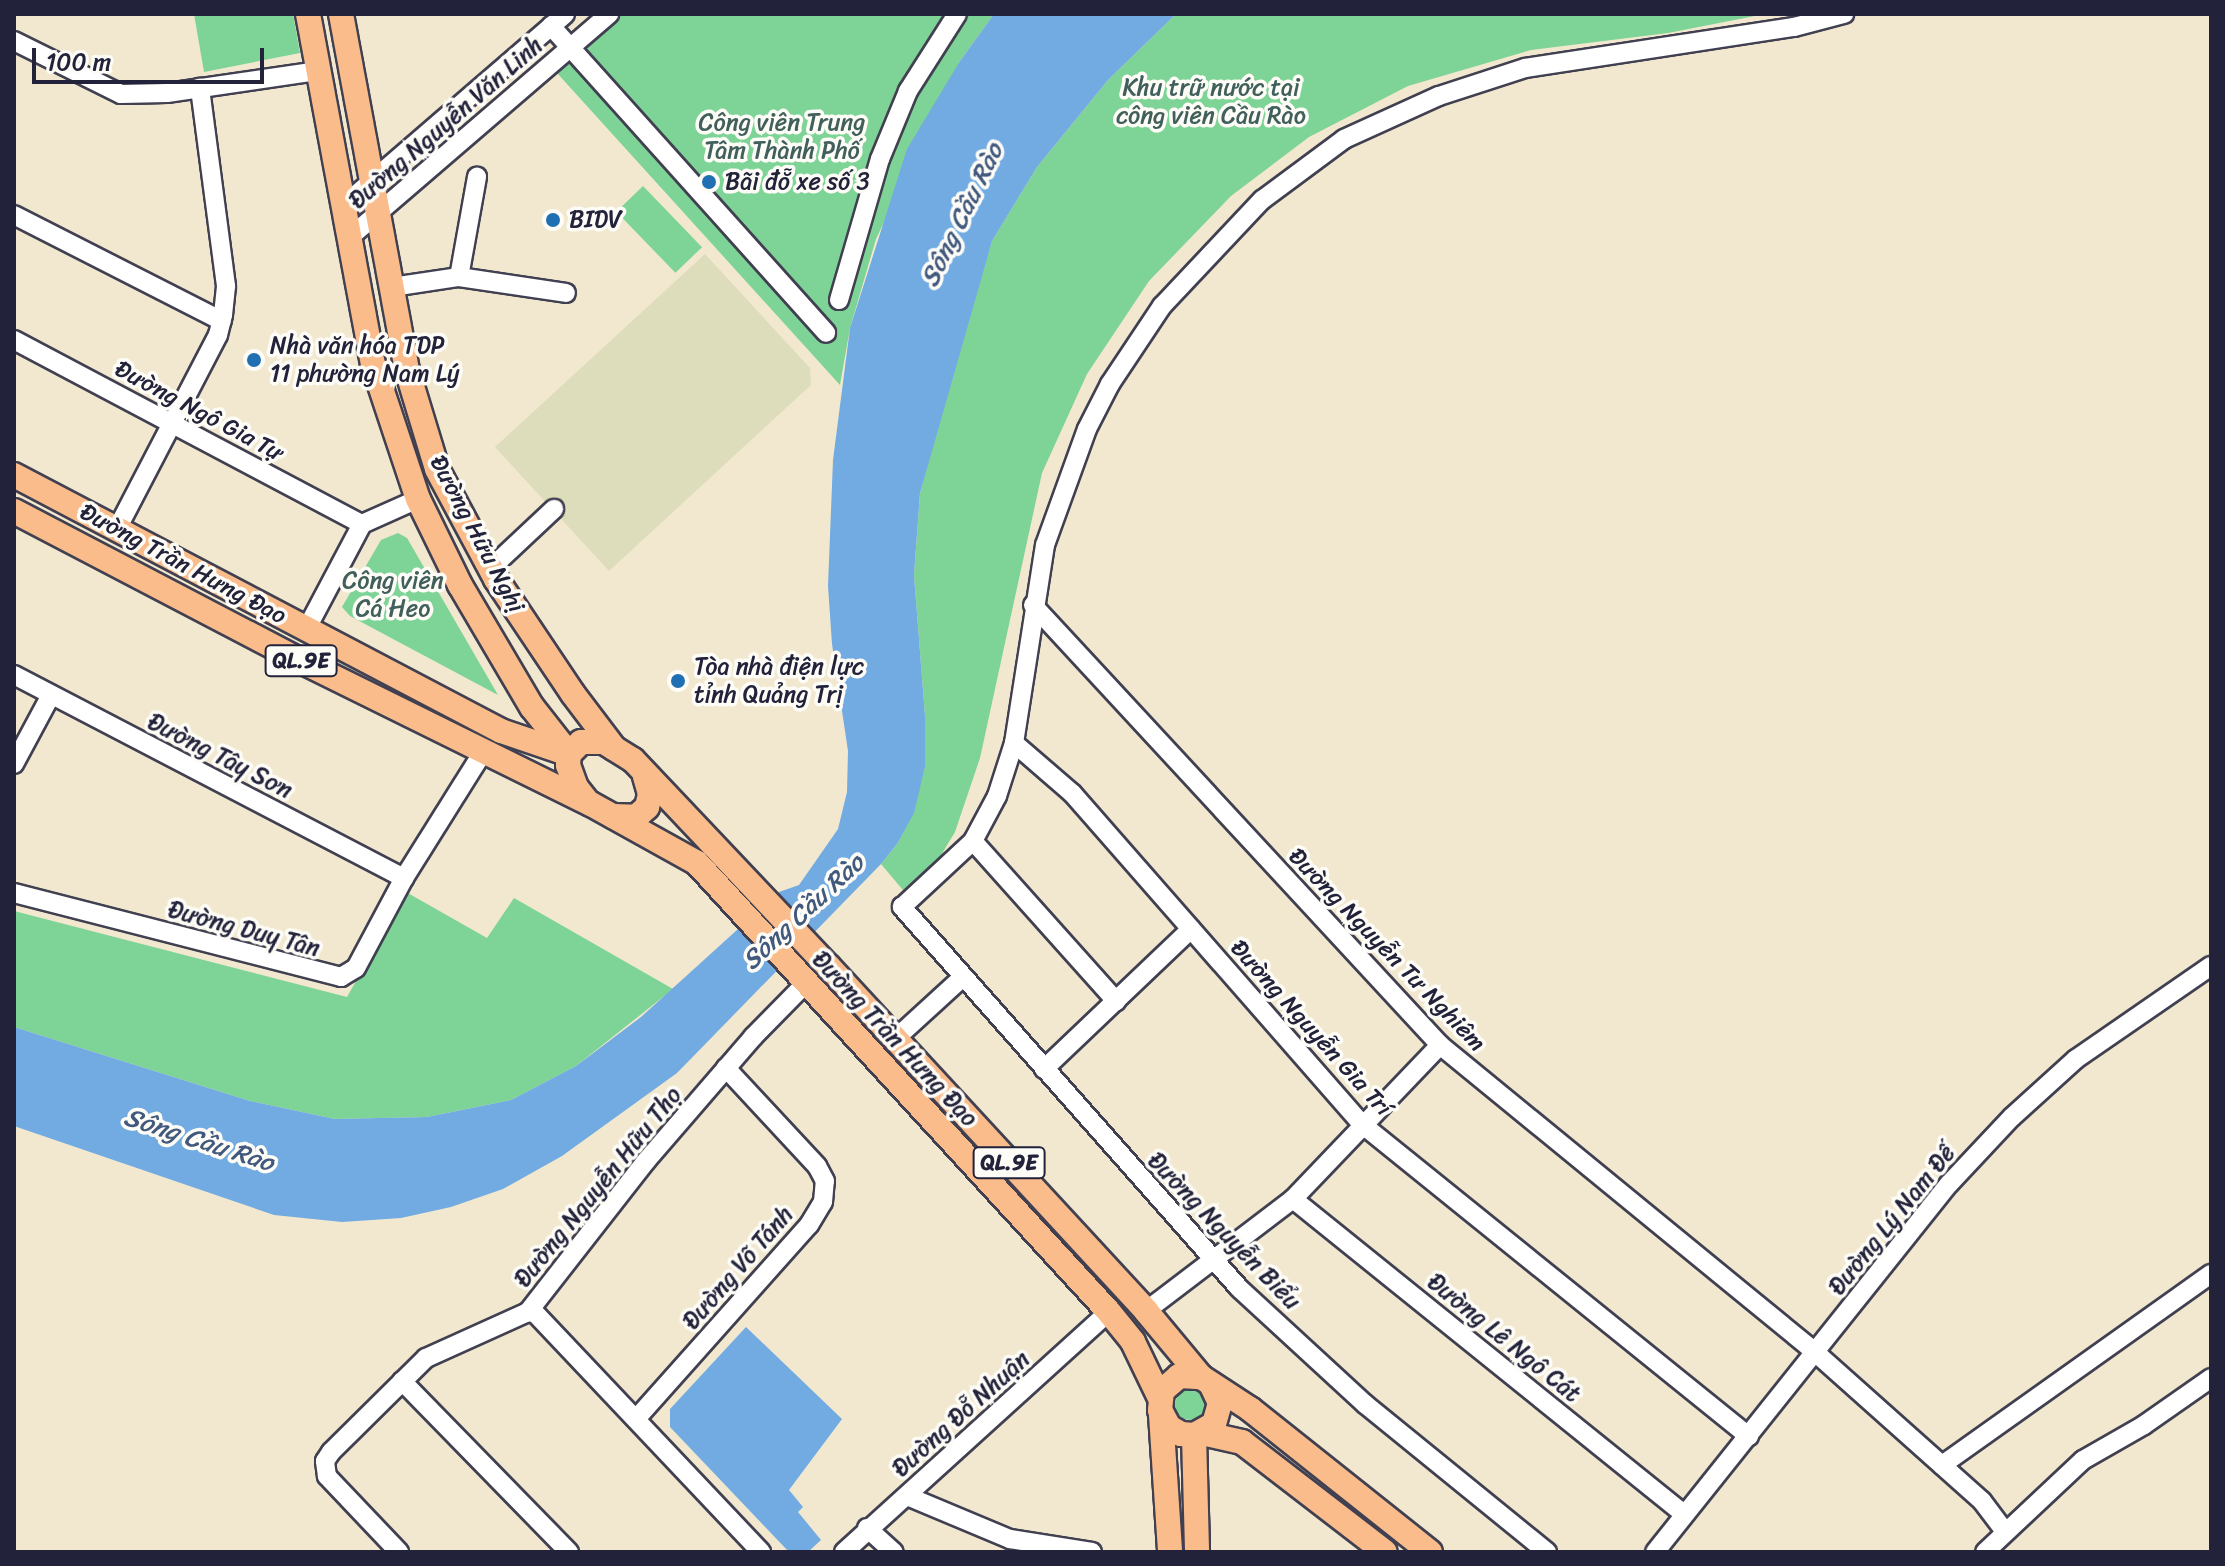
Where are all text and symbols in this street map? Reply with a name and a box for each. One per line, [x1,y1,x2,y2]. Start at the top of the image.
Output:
street label: Đường Nguyễn Văn Linh [343,31,549,215]
scale bar [36,32,268,82]
text: 100 m [46,41,111,83]
park label: Khu trữ nước tại công viên Cầu Rào [1116,74,1306,130]
park label: Công viên Trung Tâm Thành Phố [699,109,865,165]
water label: Sông Cầu Rào [914,138,1010,292]
place label: Bãi đỗ xe số 3 [725,168,870,196]
marker: Bãi đỗ xe số 3 [700,173,718,191]
place label: BIDV [569,206,622,234]
marker: BIDV [544,211,562,229]
place label: Nhà văn hóa TDP 11 phường Nam Lý [270,332,459,388]
marker: Nhà văn hóa TDP 11 phường Nam Lý [245,351,263,369]
street label: Đường Ngô Gia Tự [109,354,289,468]
street label: Đường Hữu Nghị [423,451,531,617]
street label: Đường Trần Hưng Đạo [75,498,291,630]
park label: Công viên Cá Heo [342,567,444,623]
road number: QL.9E [263,643,339,679]
place label: Tòa nhà điện lực tỉnh Quảng Trị [694,653,864,709]
marker: Tòa nhà điện lực tỉnh Quảng Trị [669,672,687,690]
street label: Đường Tây Sơn [143,707,297,805]
street label: Đường Nguyễn Tư Nghiêm [1282,842,1492,1058]
water label: Sông Cầu Rào [736,848,870,976]
street label: Đường Duy Tân [165,895,323,963]
street label: Đường Nguyễn Gia Trí [1224,934,1398,1122]
street label: Đường Trần Hưng Đạo [806,945,984,1133]
street label: Đường Nguyễn Hữu Thọ [508,1081,688,1293]
water label: Sông Cầu Rào [120,1101,278,1179]
street label: Đường Lý Nam Đế [1823,1139,1961,1301]
road number: QL.9E [971,1145,1047,1181]
street label: Đường Nguyễn Biểu [1142,1146,1306,1316]
street label: Đường Võ Tánh [677,1200,799,1336]
street label: Đường Lê Ngô Cát [1421,1267,1587,1409]
street label: Đường Đỗ Nhuận [886,1345,1036,1483]

